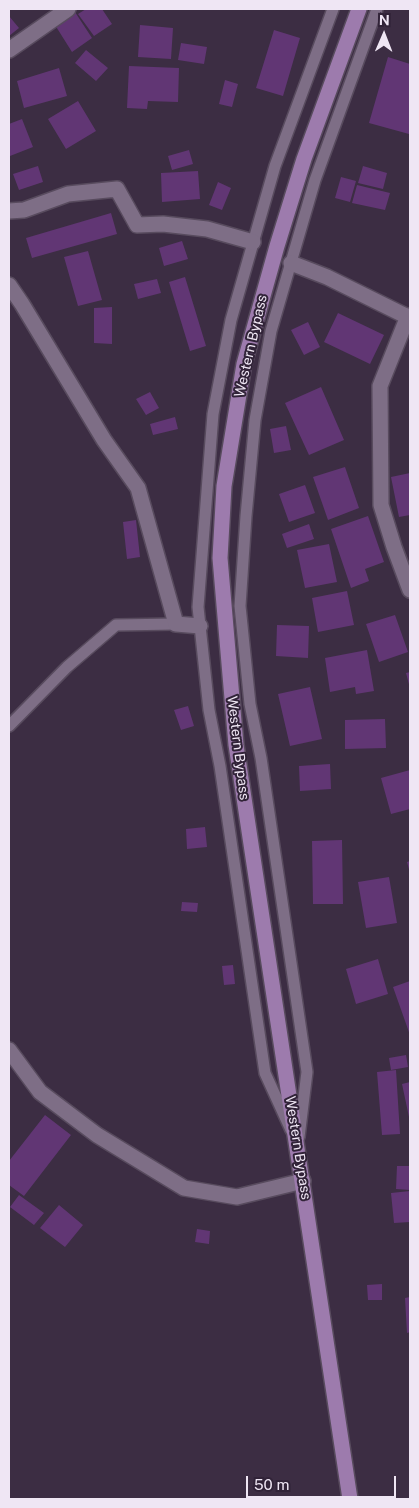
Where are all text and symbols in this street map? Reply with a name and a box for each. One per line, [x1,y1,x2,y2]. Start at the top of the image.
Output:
north arrow [359,10,409,60]
text: N [379,12,390,28]
street label: Western Bypass [231,293,271,399]
street label: Western Bypass [223,695,253,801]
street label: Western Bypass [282,1095,314,1201]
scale bar [249,1466,399,1498]
text: 50 m [254,1476,289,1493]

